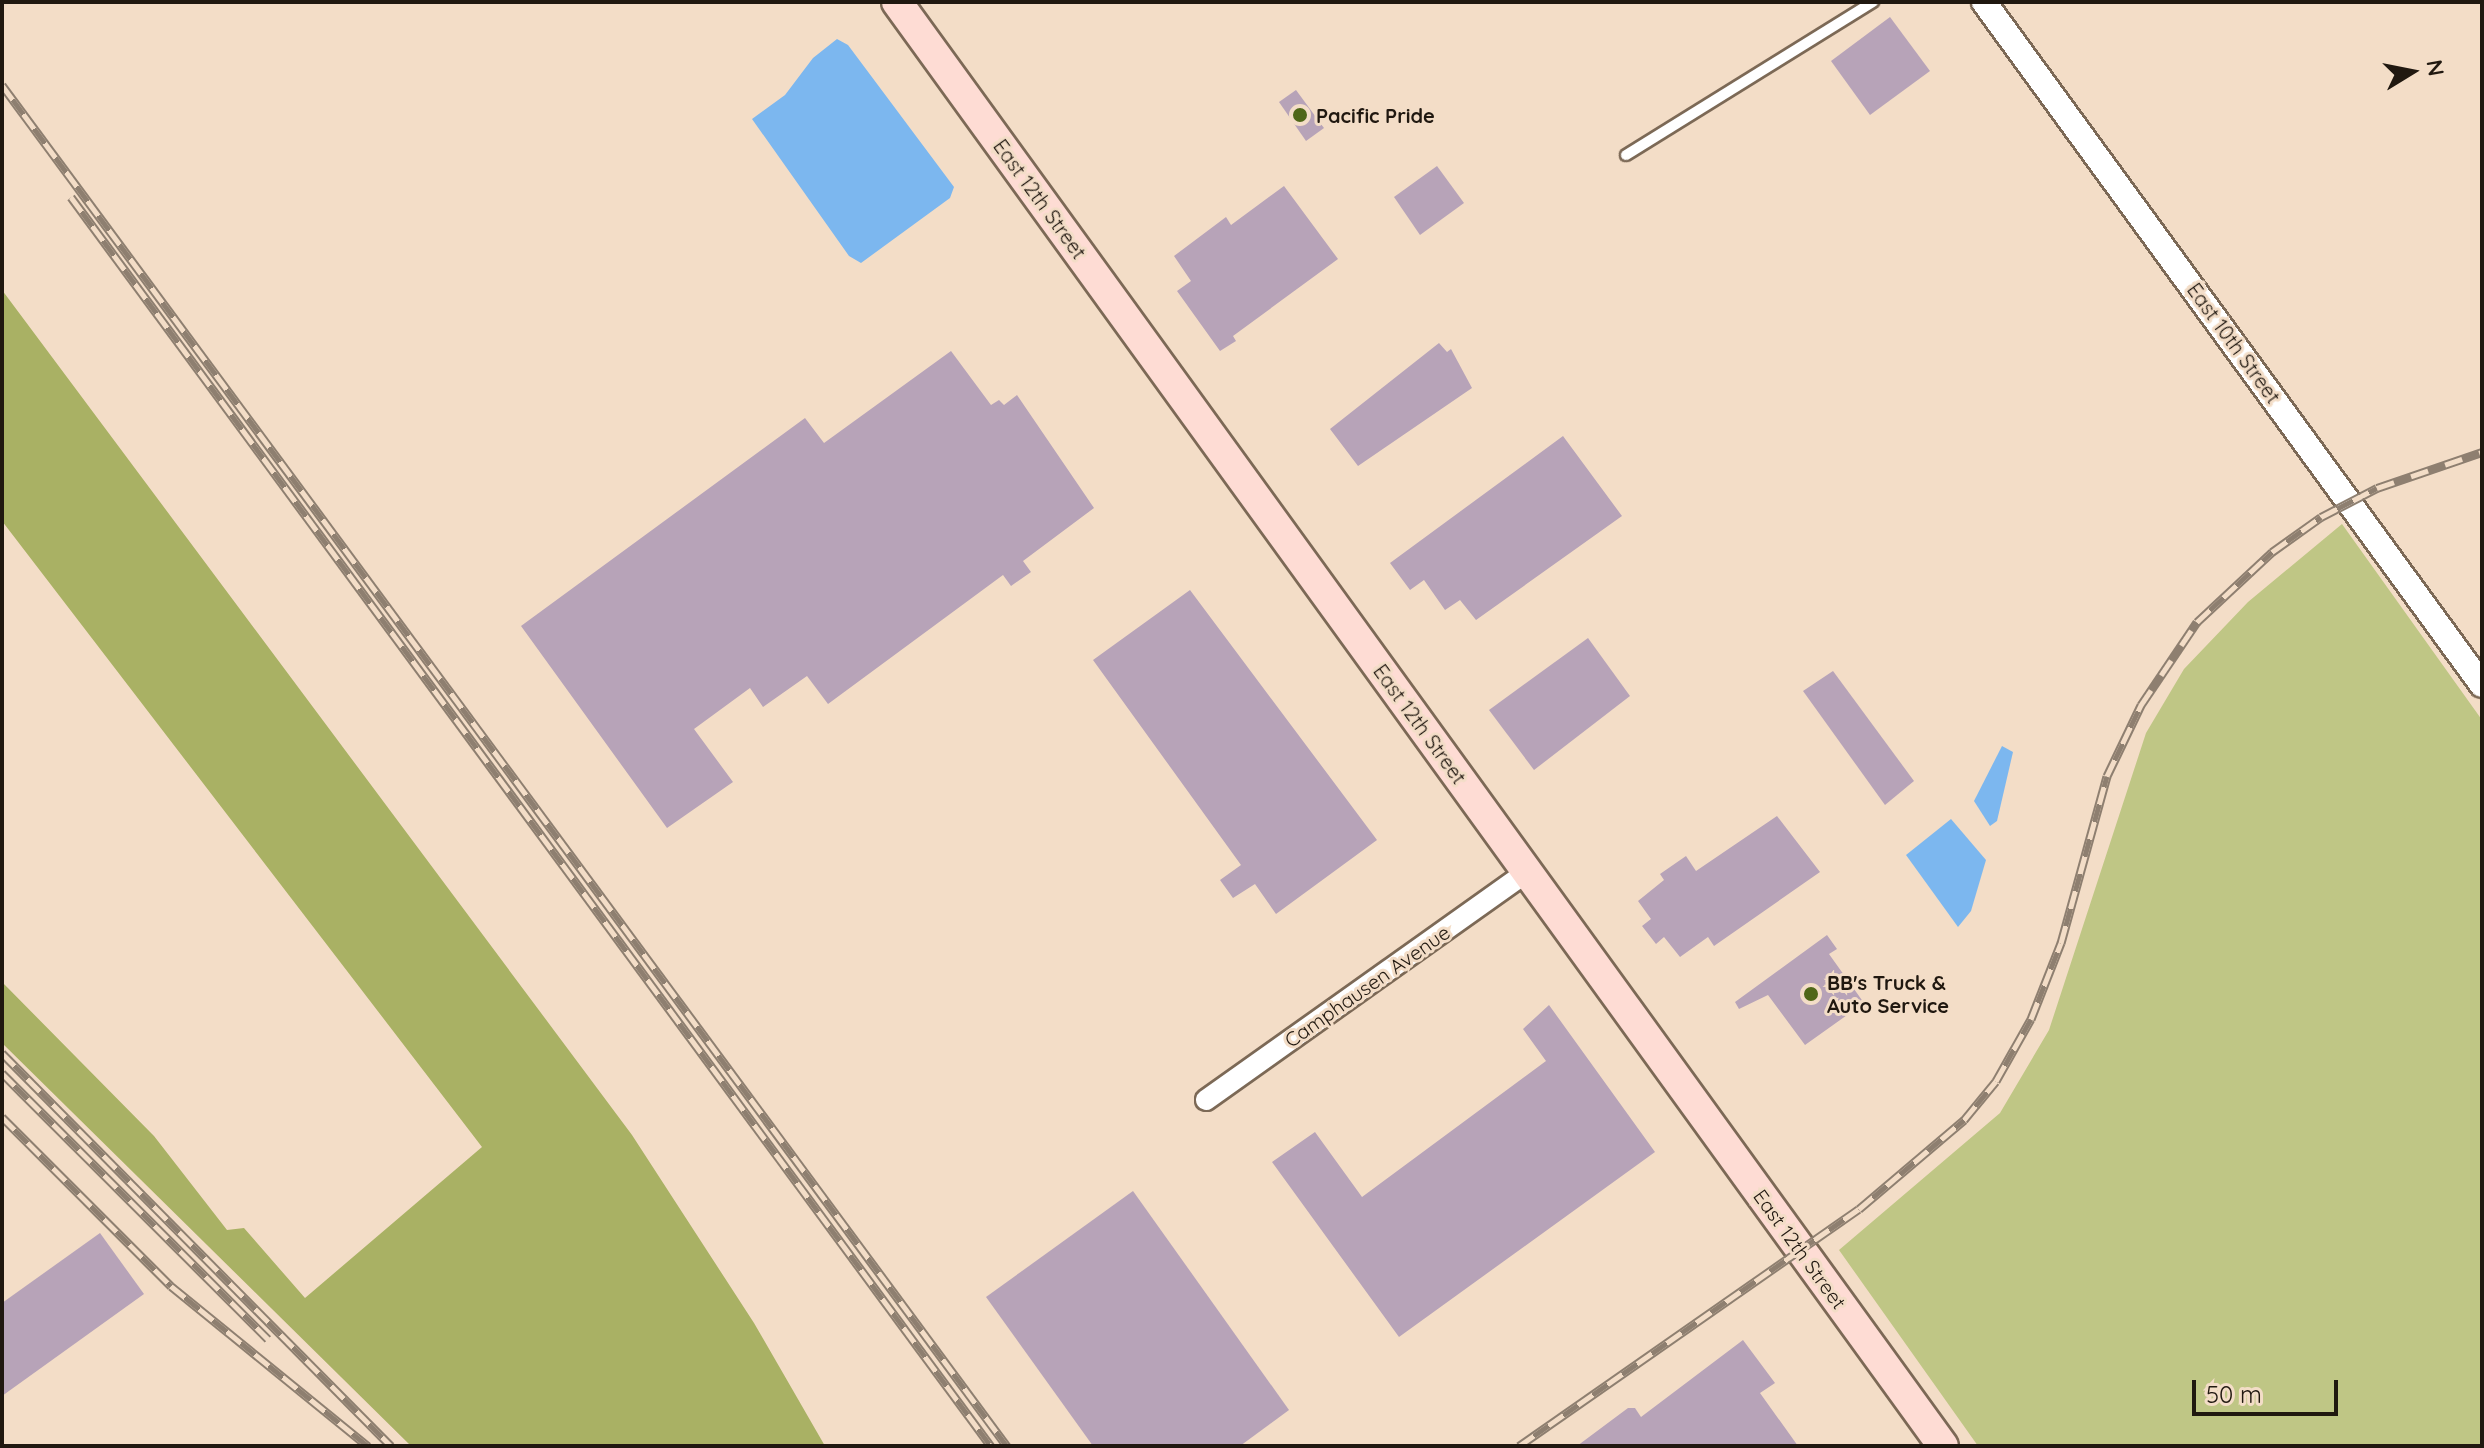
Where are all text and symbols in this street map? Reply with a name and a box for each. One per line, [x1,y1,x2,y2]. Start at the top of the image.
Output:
north arrow [2372,32,2452,112]
text: N [2420,57,2451,78]
place label: Pacific Pride [1316,103,1435,127]
marker: Pacific Pride [1291,106,1309,124]
street label: East 12th Street [989,135,1091,263]
street label: East 10th Street [2182,278,2286,408]
street label: East 12th Street [1369,660,1471,788]
street label: Camphausen Avenue [1280,920,1454,1052]
place label: BB's Truck & Auto Service [1827,970,1949,1017]
marker: BB's Truck & Auto Service [1802,985,1820,1003]
street label: East 12th Street [1749,1185,1851,1313]
scale bar [2196,1364,2342,1414]
text: 50 m [2206,1379,2262,1409]

